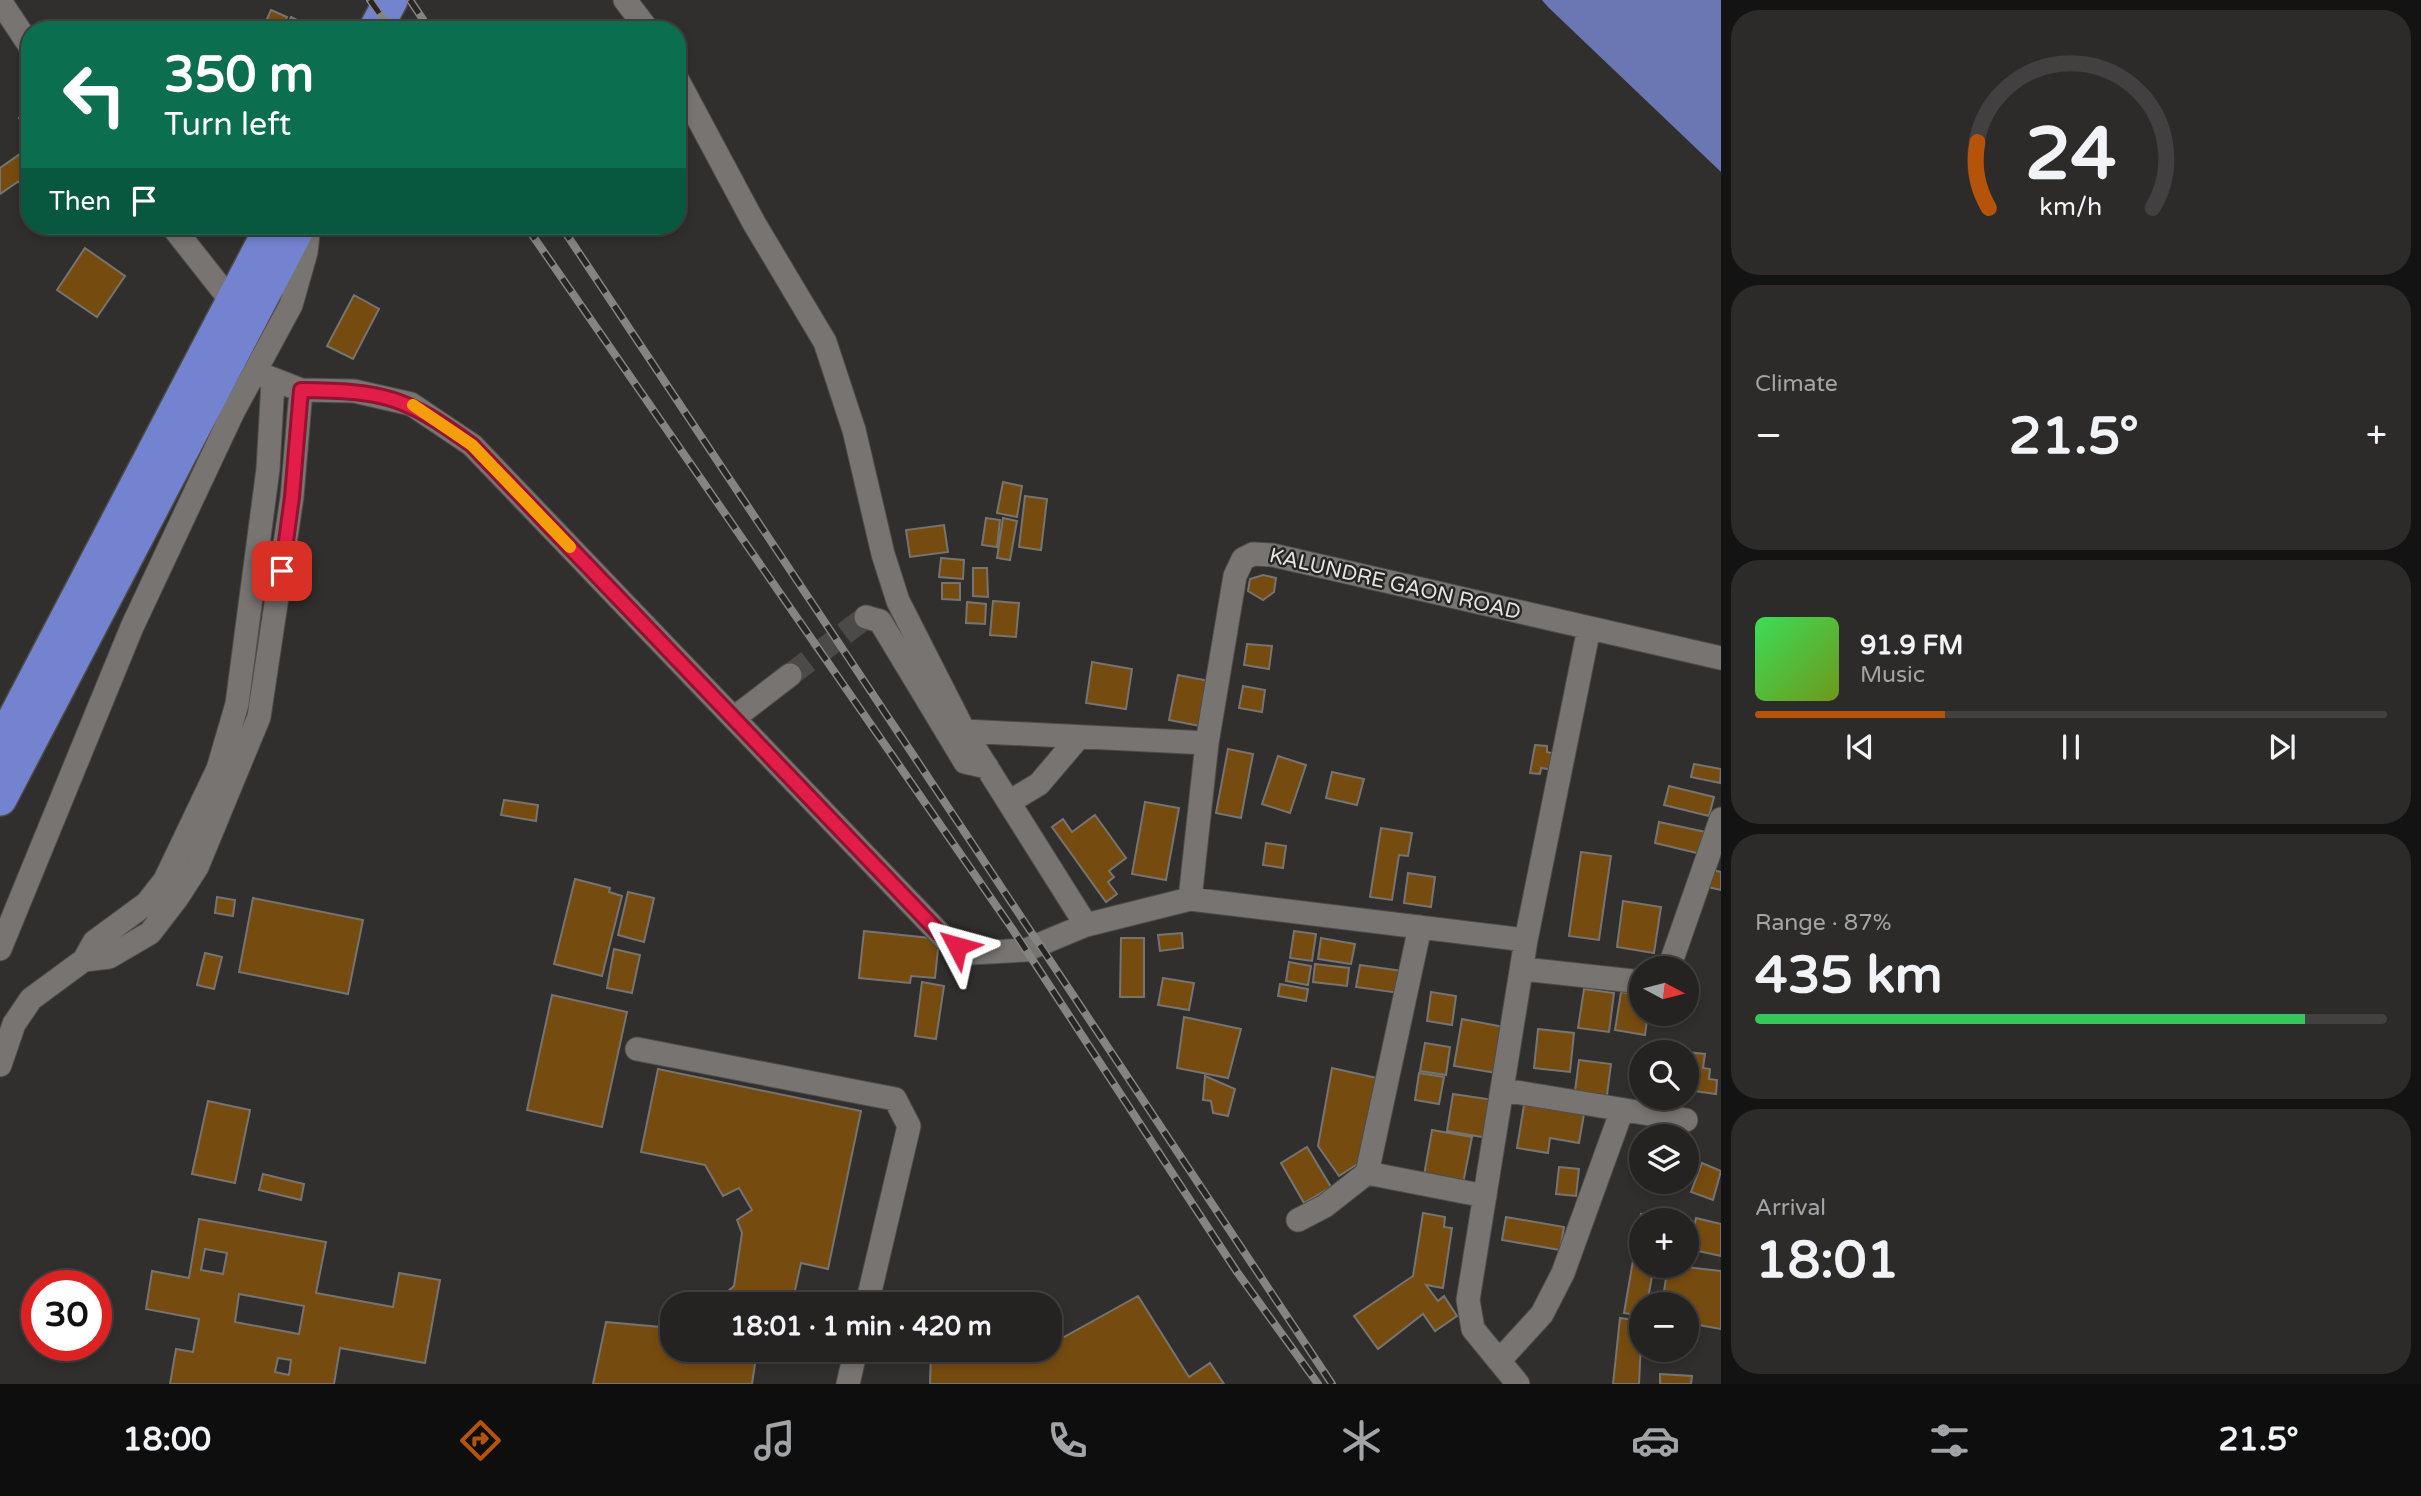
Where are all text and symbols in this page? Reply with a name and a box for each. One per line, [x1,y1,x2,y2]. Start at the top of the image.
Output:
text: 350 m [164,46,314,105]
icon: left [49,49,140,140]
text: Turn left [164,106,291,144]
text: 24 [2025,112,2117,200]
icon: arrive [125,182,163,220]
text: Then [49,186,111,217]
text: km/h [2040,192,2102,222]
text: Climate [1755,370,1838,398]
text: 21.5° [2009,405,2139,468]
text: − [1755,413,1782,459]
text: + [2366,413,2387,459]
pin [252,541,312,601]
street label: KALUNDRE GAON ROAD [1267,543,1523,625]
icon: arrive [263,552,301,590]
text: 91.9 FM [1860,630,1963,661]
text: Music [1860,661,1925,689]
icon: previous [1841,728,1879,766]
icon: pause [2052,728,2090,766]
icon: next [2263,728,2301,766]
position arrow [920,909,994,983]
text: Range · 87% [1755,909,1891,937]
text: 435 km [1755,944,1943,1007]
north arrow [1629,956,1699,1026]
map controls [1629,956,1699,1362]
button: search [1629,1040,1699,1110]
button: layers [1629,1124,1699,1194]
text: Arrival [1755,1194,1826,1222]
button: + [1629,1208,1699,1278]
text: 18:01 [1755,1229,1899,1292]
speed limit sign: 30 [21,1270,112,1361]
button: − [1629,1292,1699,1362]
text: 18:01 · 1 min · 420 m [730,1311,992,1342]
icon: directions [456,1416,505,1465]
icon: music [750,1416,799,1465]
icon: phone [1043,1416,1092,1465]
icon: climate [1337,1416,1386,1465]
icon: car [1631,1416,1680,1465]
icon: filters [1925,1416,1974,1465]
text: 18:00 [122,1421,211,1459]
text: 21.5° [2218,1421,2299,1459]

